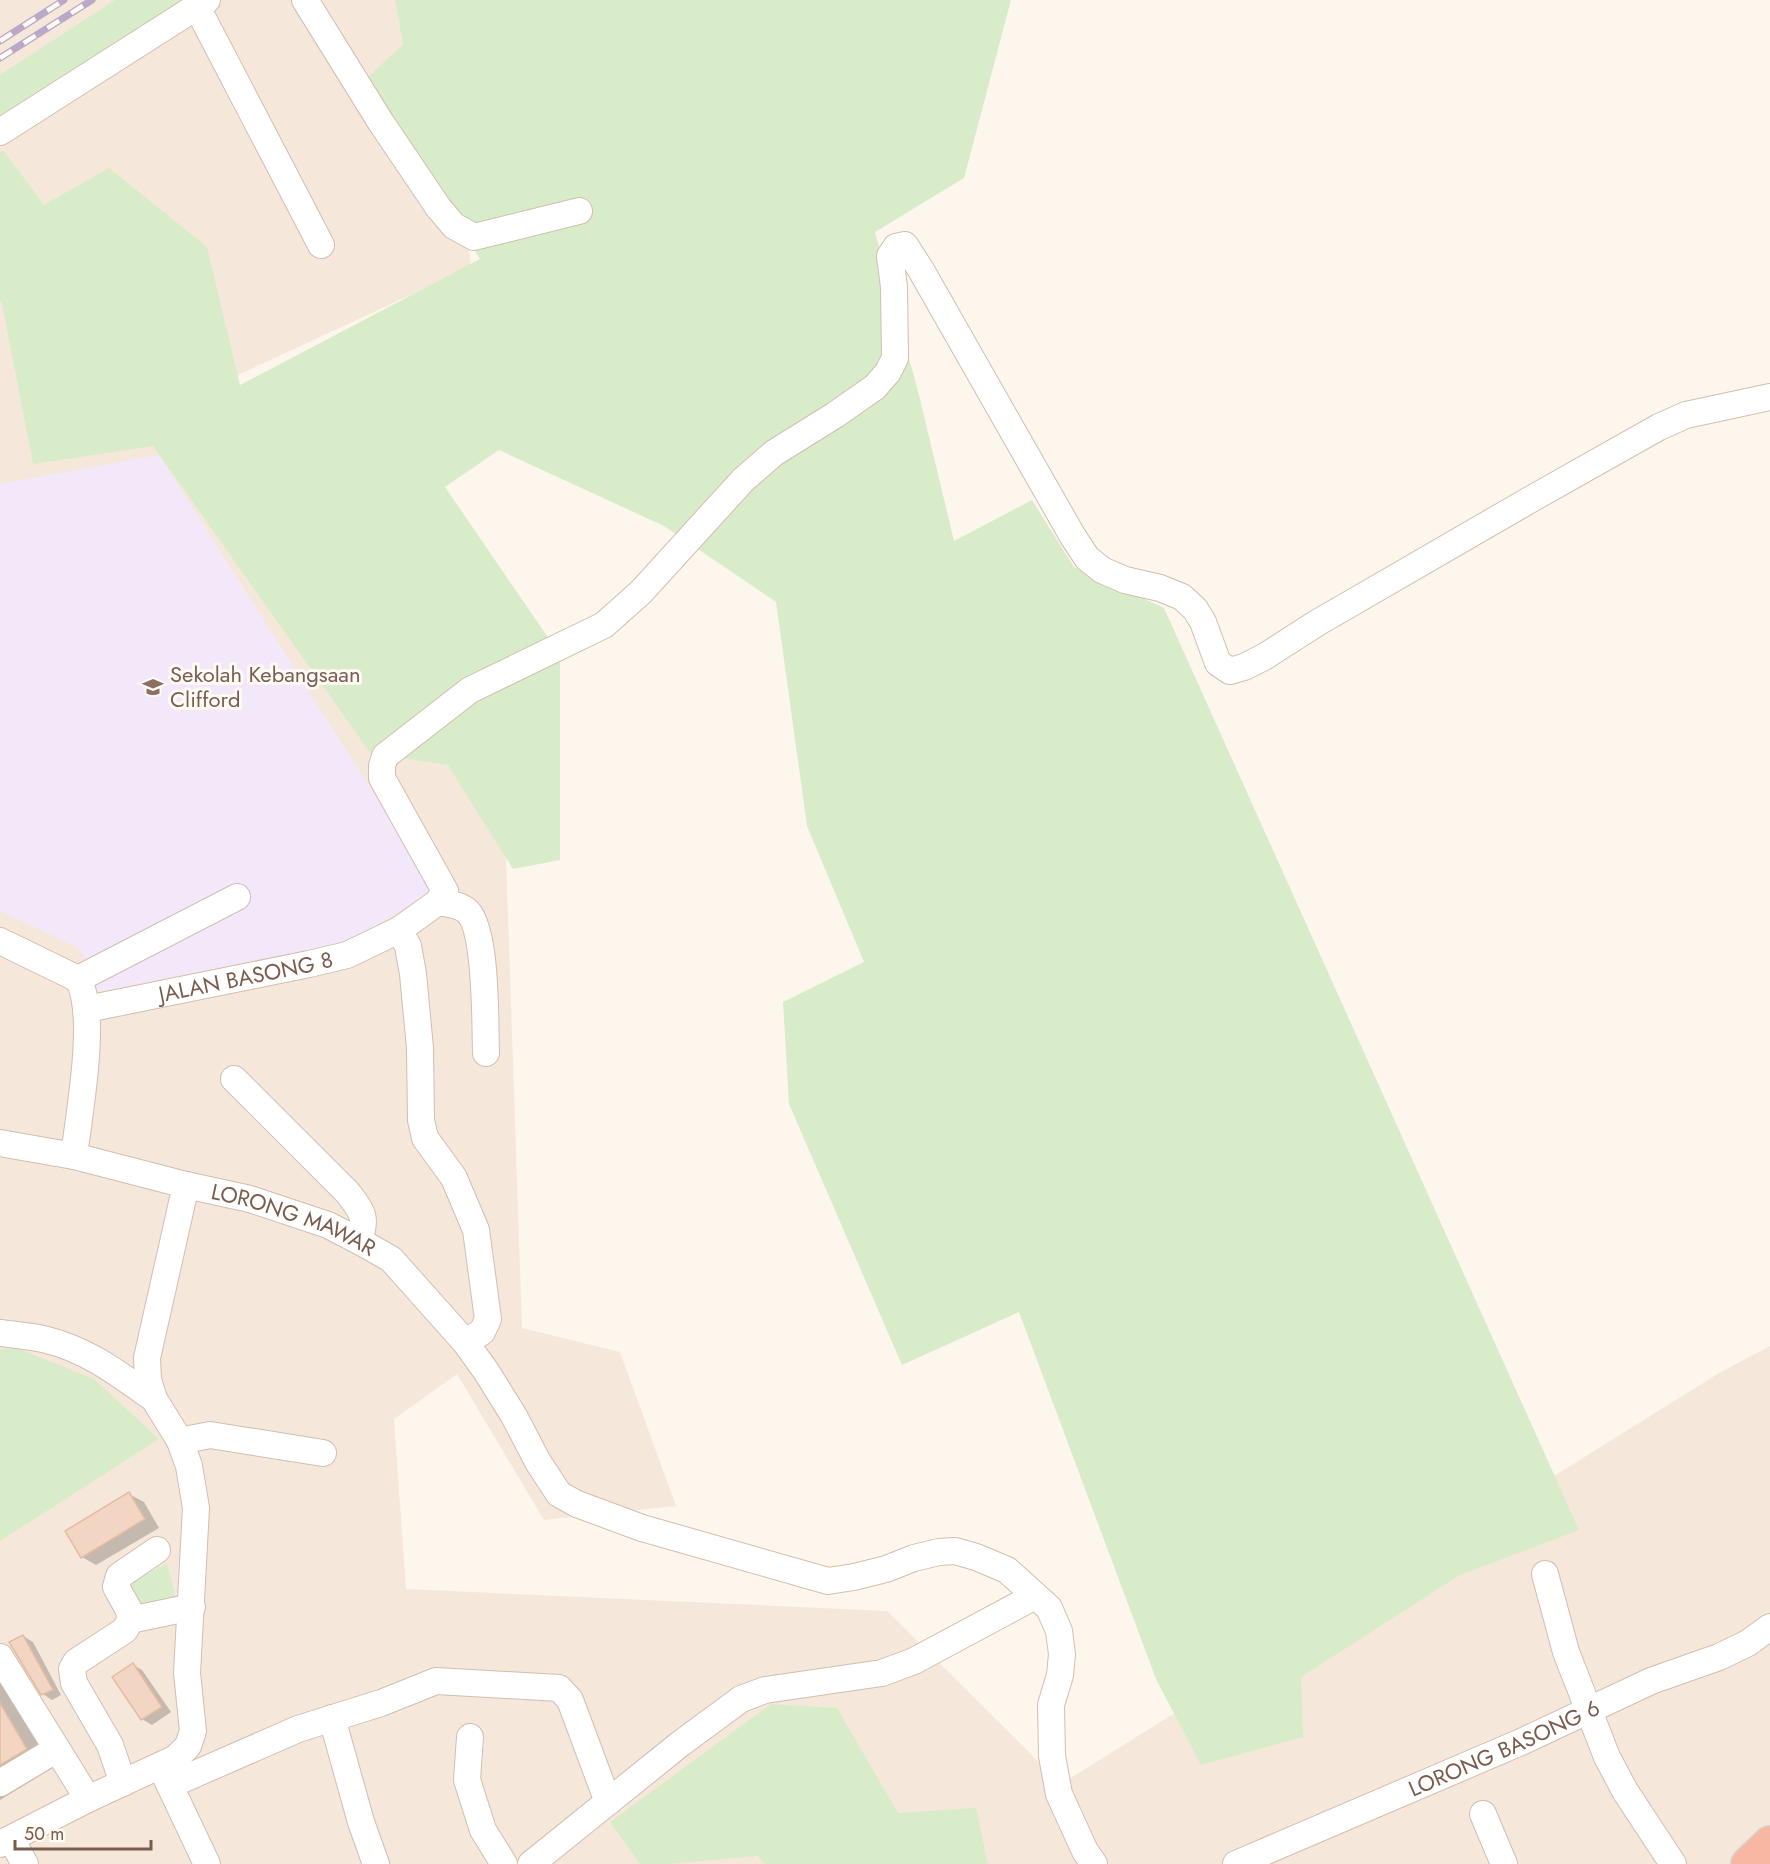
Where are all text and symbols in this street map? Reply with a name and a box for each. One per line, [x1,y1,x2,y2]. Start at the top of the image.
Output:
place label: Sekolah Kebangsaan Clifford [170,658,360,715]
school or university icon: Sekolah Kebangsaan Clifford [141,675,165,699]
street label: JALAN BASONG 8 [153,943,336,1011]
street label: LORONG MAWAR [208,1175,383,1264]
street label: LORONG BASONG 6 [1403,1691,1605,1804]
scale bar [15,1813,152,1851]
text: 50 m [24,1821,64,1847]

